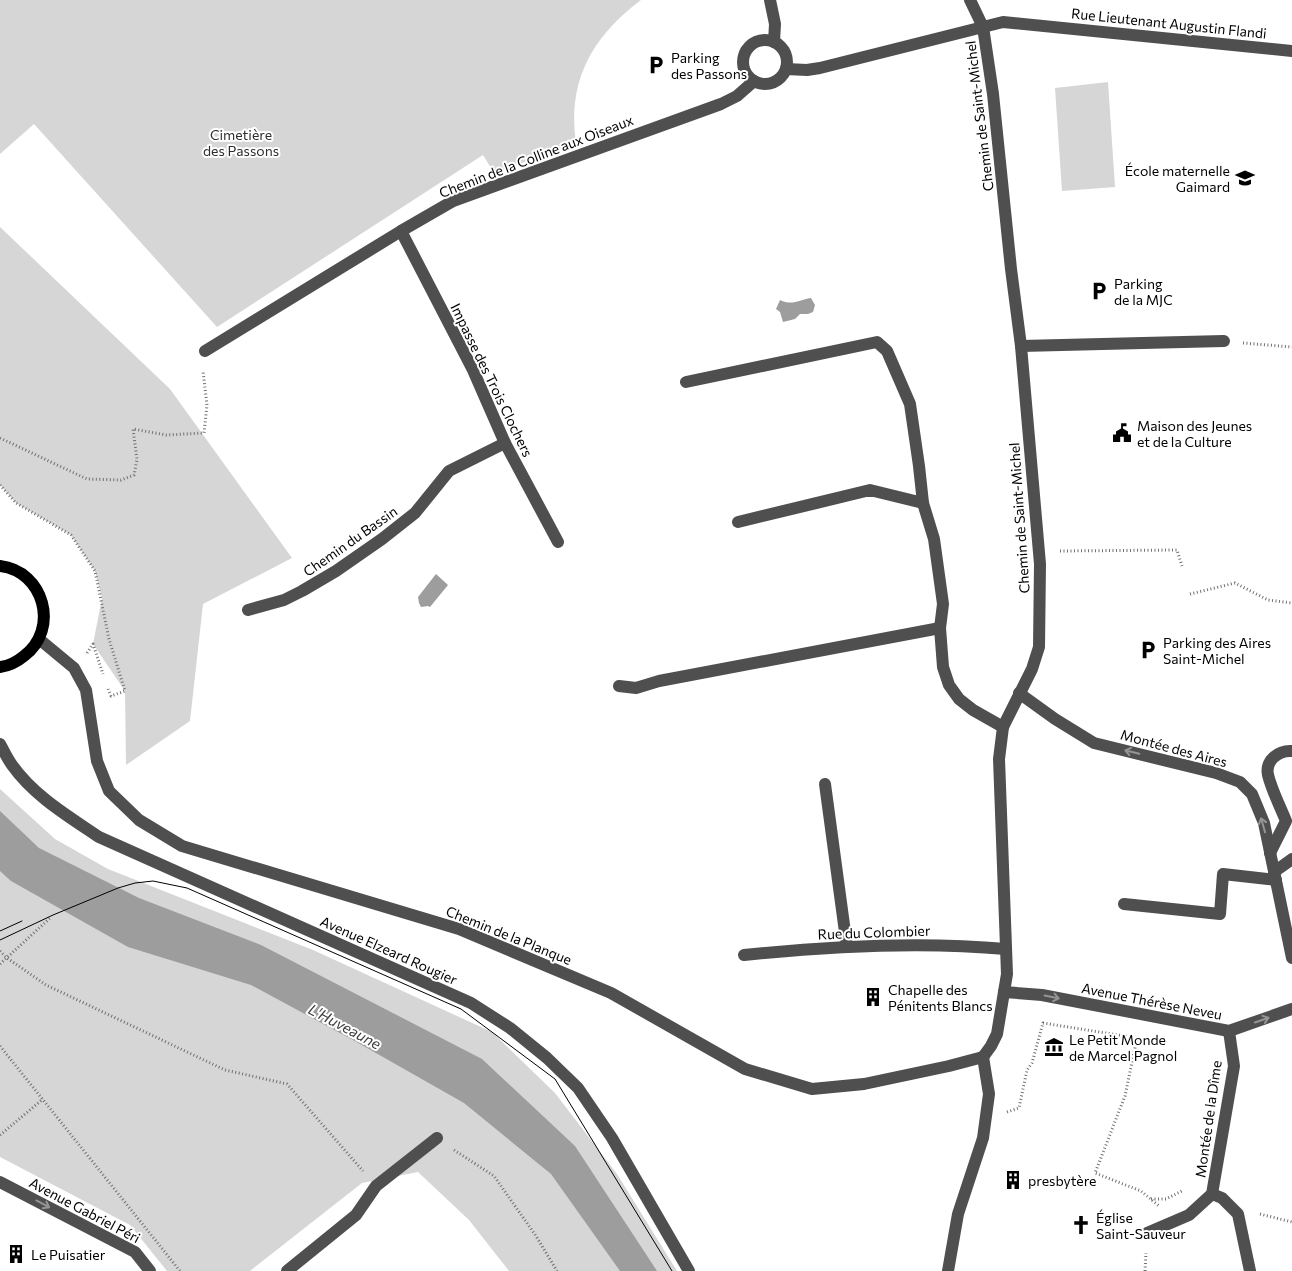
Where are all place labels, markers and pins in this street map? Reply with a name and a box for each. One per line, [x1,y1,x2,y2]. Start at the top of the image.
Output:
place label: Parking des Passons [671,49,747,82]
parking icon: Parking des Passons [645,54,667,76]
place label: École maternelle Gaimard [1125,162,1230,195]
school or university icon: École maternelle Gaimard [1234,167,1256,189]
place label: Parking de la MJC [1114,275,1173,308]
parking icon: Parking de la MJC [1088,280,1110,302]
place label: Maison des Jeunes et de la Culture [1137,417,1252,450]
public building icon: Maison des Jeunes et de la Culture [1111,422,1133,444]
place label: Parking des Aires Saint-Michel [1163,634,1271,667]
parking icon: Parking des Aires Saint-Michel [1137,639,1159,661]
place label: Chapelle des Pénitents Blancs [888,981,993,1014]
building icon: Chapelle des Pénitents Blancs [862,986,884,1008]
place label: Le Petit Monde de Marcel Pagnol [1069,1031,1177,1064]
museum icon: Le Petit Monde de Marcel Pagnol [1043,1036,1065,1058]
building icon: presbytère [1002,1169,1024,1191]
place label: presbytère [1028,1172,1097,1189]
place label: Église Saint-Sauveur [1096,1209,1186,1242]
church icon: Église Saint-Sauveur [1070,1214,1092,1236]
building icon: Le Puisatier [5,1243,27,1265]
place label: Le Puisatier [31,1246,106,1263]

